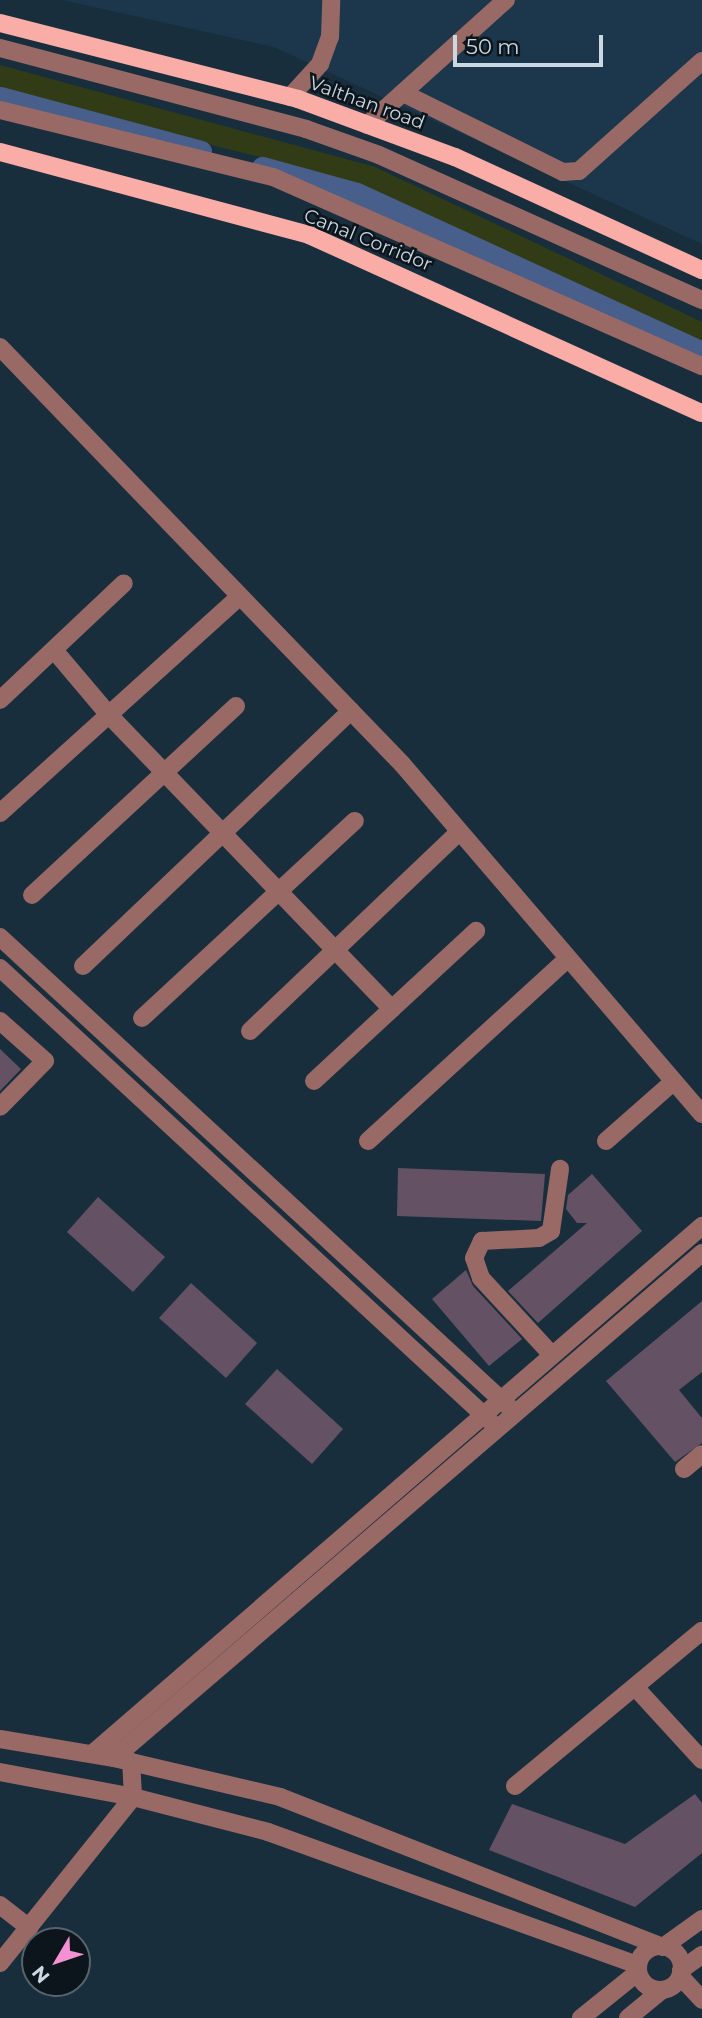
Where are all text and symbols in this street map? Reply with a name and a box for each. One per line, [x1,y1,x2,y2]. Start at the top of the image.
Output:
scale bar [457,21,608,65]
text: 50 m [466,34,520,59]
street label: Valthan road [306,72,428,134]
street label: Canal Corridor [301,204,435,276]
north arrow [21,1927,91,1997]
text: N [27,1961,55,1987]

